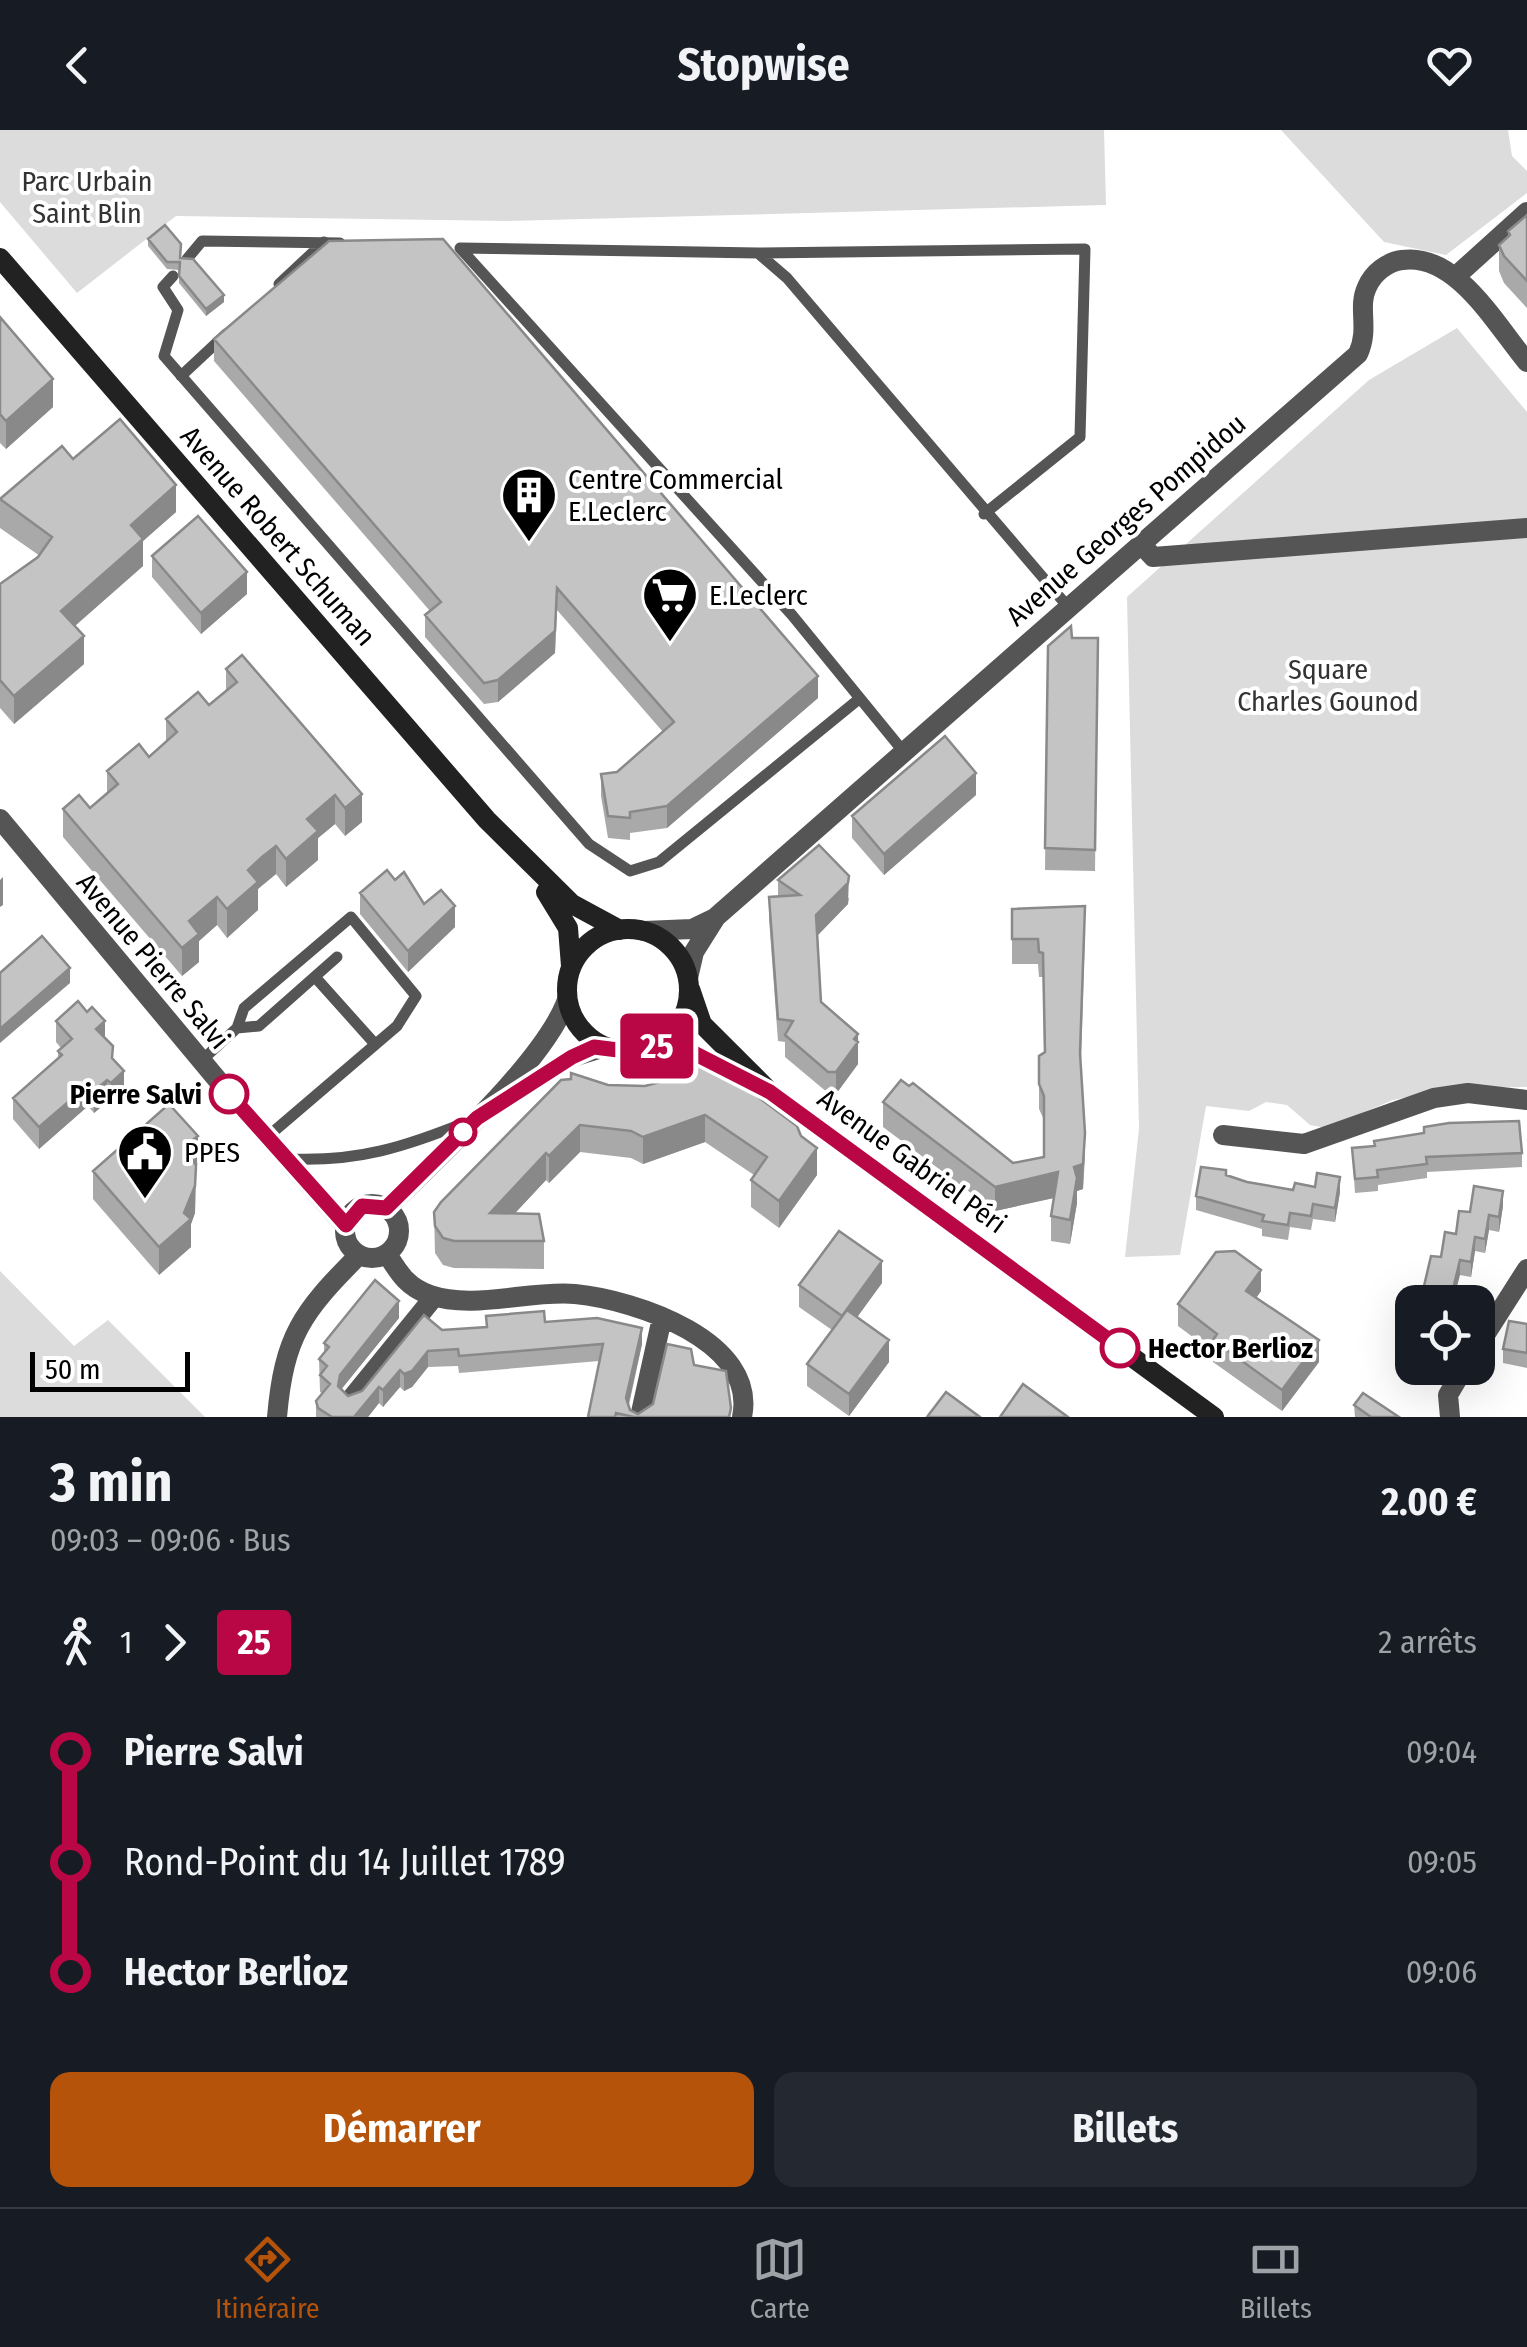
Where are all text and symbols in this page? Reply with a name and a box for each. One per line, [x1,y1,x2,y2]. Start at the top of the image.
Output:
icon: back [50,38,105,93]
text: Stopwise [678,38,849,92]
icon: heart [1422,38,1477,93]
park label: Parc Urbain Saint Blin [22,165,152,230]
street label: Avenue Georges Pompidou [1000,407,1252,633]
street label: Avenue Robert Schuman [174,420,382,652]
place label: Centre Commercial E.Leclerc [568,463,783,528]
building icon: Centre Commercial E.Leclerc [499,465,559,544]
supermarket icon: E.Leclerc [640,565,700,644]
place label: E.Leclerc [709,579,808,612]
park label: Square Charles Gounod [1237,653,1419,718]
street label: Avenue Pierre Salvi [70,866,236,1056]
line badge: 25 [612,1014,702,1078]
text: 25 [640,1025,674,1067]
marker: Pierre Salvi [210,1075,248,1113]
place label: Pierre Salvi [70,1078,202,1111]
street label: Avenue Gabriel Péri [811,1082,1013,1240]
unlabelled marker [450,1119,476,1145]
public building icon: PPES [115,1122,175,1201]
place label: PPES [184,1136,240,1169]
map controls [1395,1285,1495,1385]
button: locate [1395,1285,1495,1385]
marker: Hector Berlioz [1101,1329,1139,1367]
place label: Hector Berlioz [1148,1332,1313,1365]
scale bar [30,1347,190,1392]
text: 50 m [45,1353,101,1386]
text: 3 min [50,1450,173,1516]
text: 2.00 € [1381,1479,1477,1525]
text: 09:03 – 09:06 · Bus [50,1521,291,1559]
icon: walk [50,1615,105,1670]
icon: forward [147,1615,202,1670]
text: 25 [237,1621,271,1663]
text: 1 [120,1623,132,1661]
text: 2 arrêts [1378,1623,1477,1661]
text: Pierre Salvi [124,1729,304,1775]
text: 09:04 [1406,1733,1477,1771]
text: Rond-Point du 14 Juillet 1789 [124,1839,566,1885]
text: 09:05 [1407,1843,1477,1881]
text: Hector Berlioz [124,1949,348,1995]
text: 09:06 [1406,1953,1477,1991]
button: Démarrer [50,2072,754,2187]
button: Billets [774,2072,1477,2187]
tab: Itinéraire [215,2232,320,2325]
tab: Carte [750,2232,810,2325]
tab: Billets [1240,2232,1312,2325]

